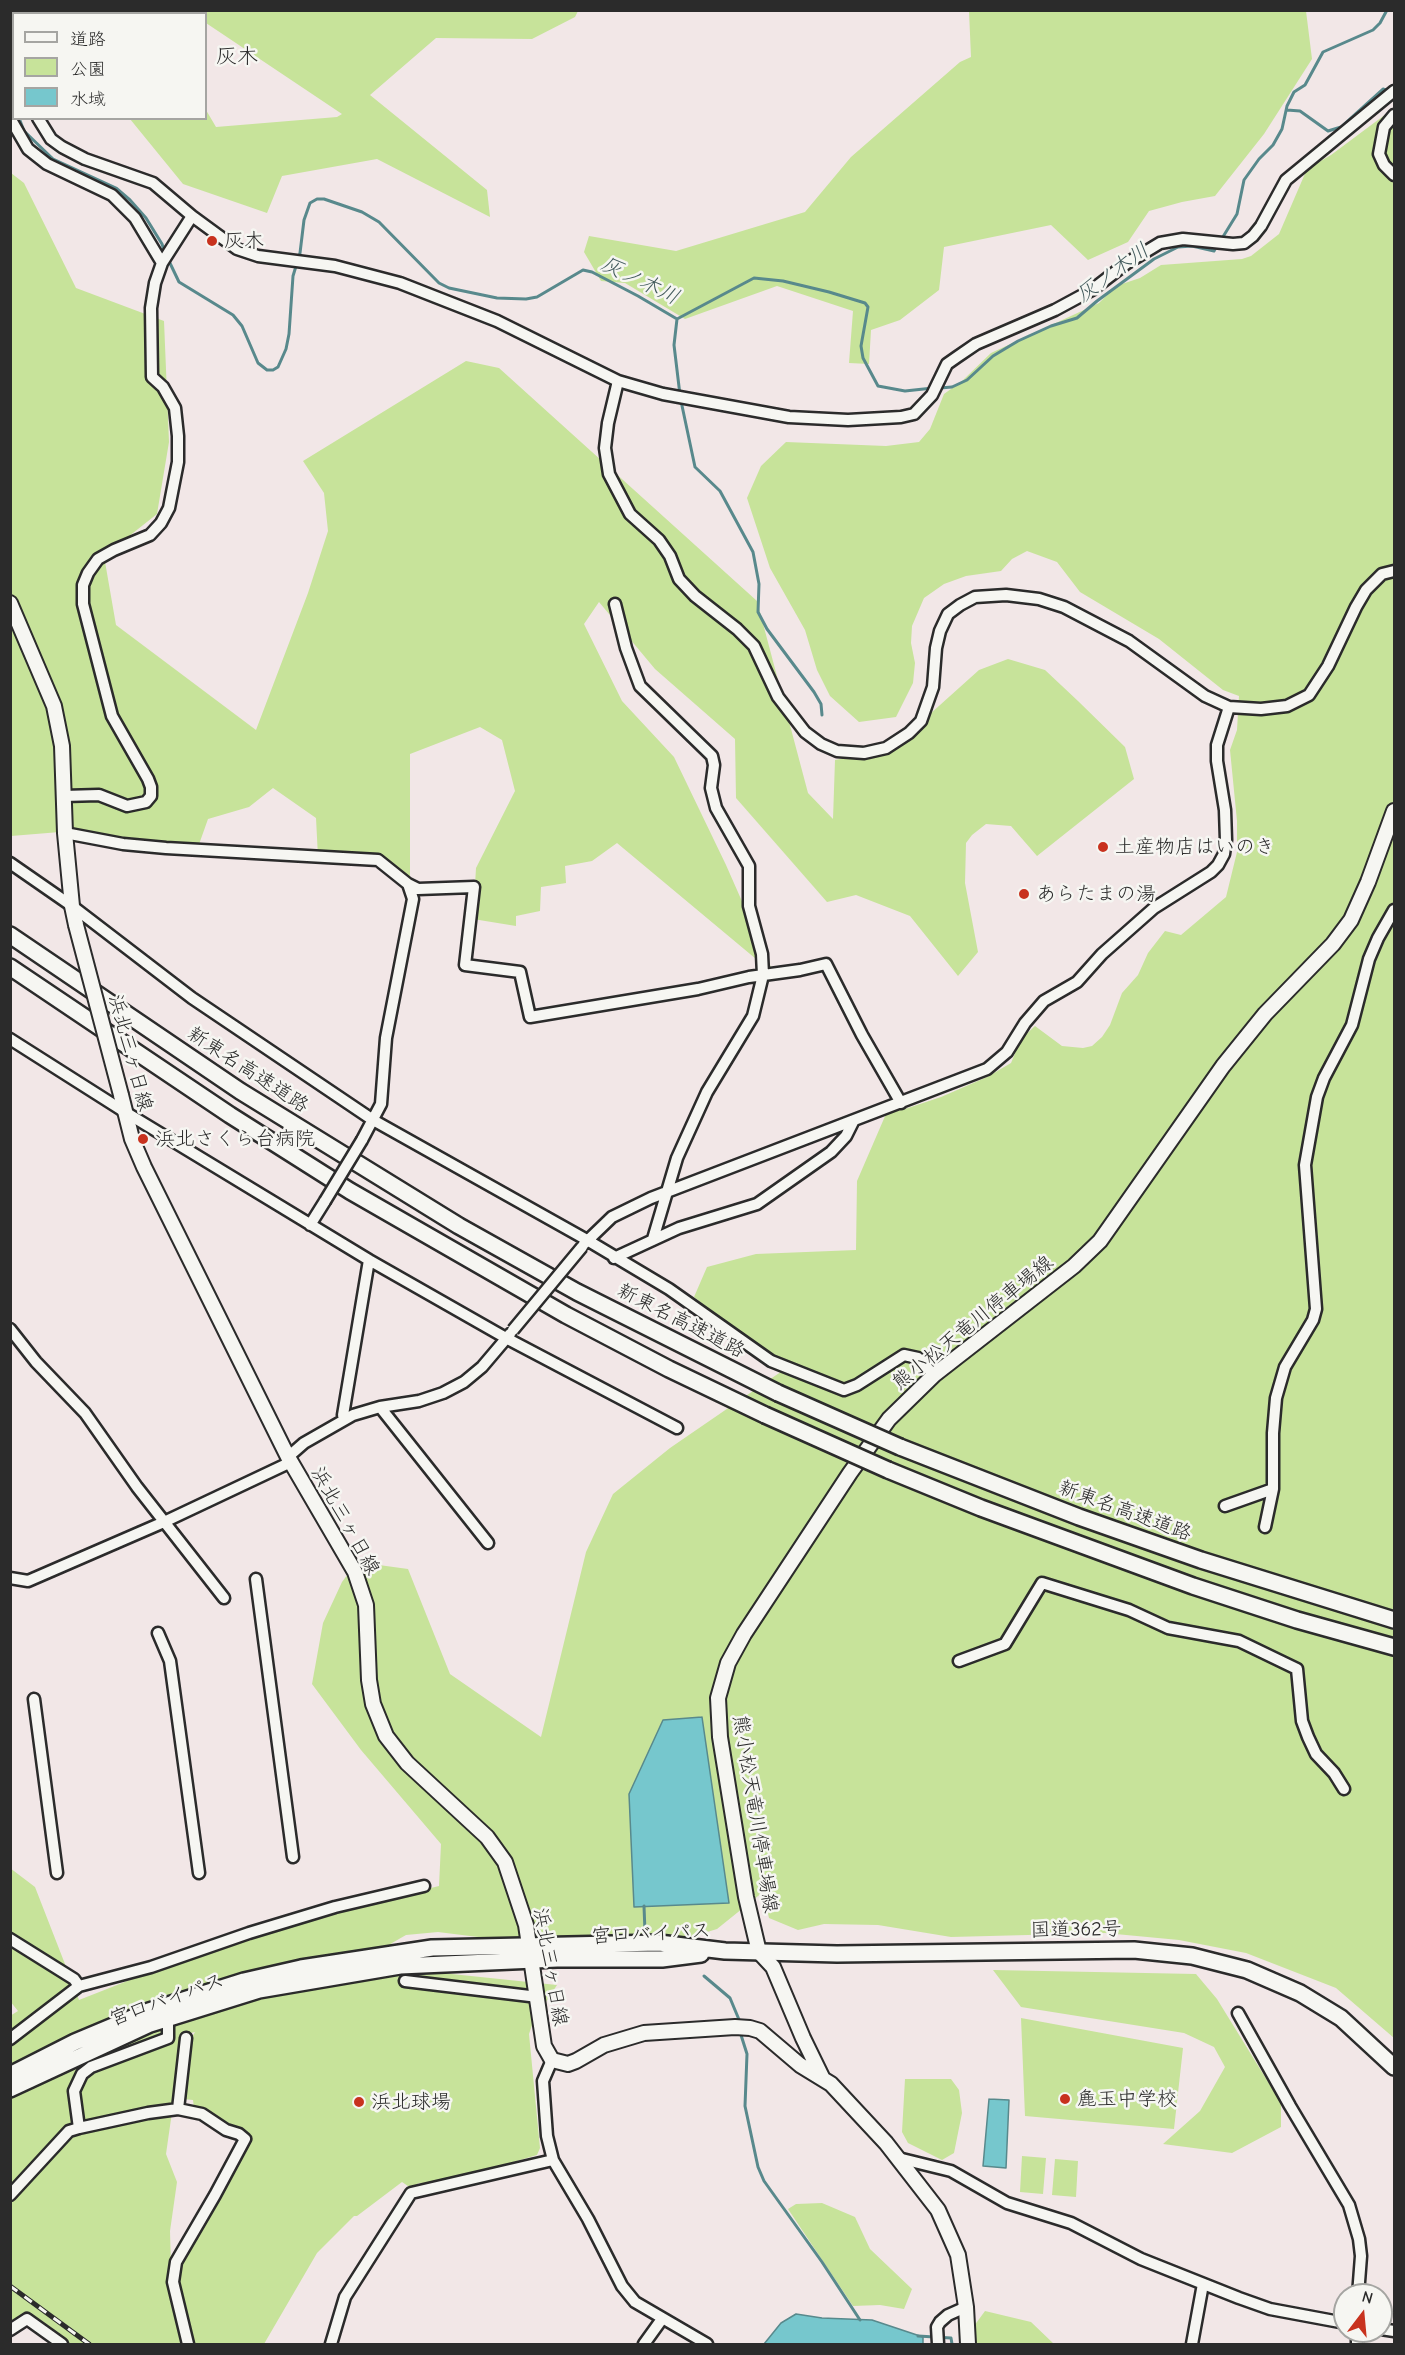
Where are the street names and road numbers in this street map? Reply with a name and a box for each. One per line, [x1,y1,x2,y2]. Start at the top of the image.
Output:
street label: 浜北三ヶ日線 [103,992,157,1114]
street label: 新東名高速道路 [183,1022,313,1118]
street label: 熊小松天竜川停車場線 [888,1251,1058,1395]
street label: 新東名高速道路 [613,1279,749,1363]
street label: 浜北三ヶ日線 [305,1463,385,1579]
street label: 新東名高速道路 [1055,1476,1195,1546]
street label: 熊小松天竜川停車場線 [728,1713,782,1915]
street label: 浜北三ヶ日線 [528,1906,572,2028]
street label: 国道362号 [1030,1917,1122,1943]
street label: 宮口バイパス [590,1919,712,1949]
street label: 宮口バイパス [107,1968,227,2032]

